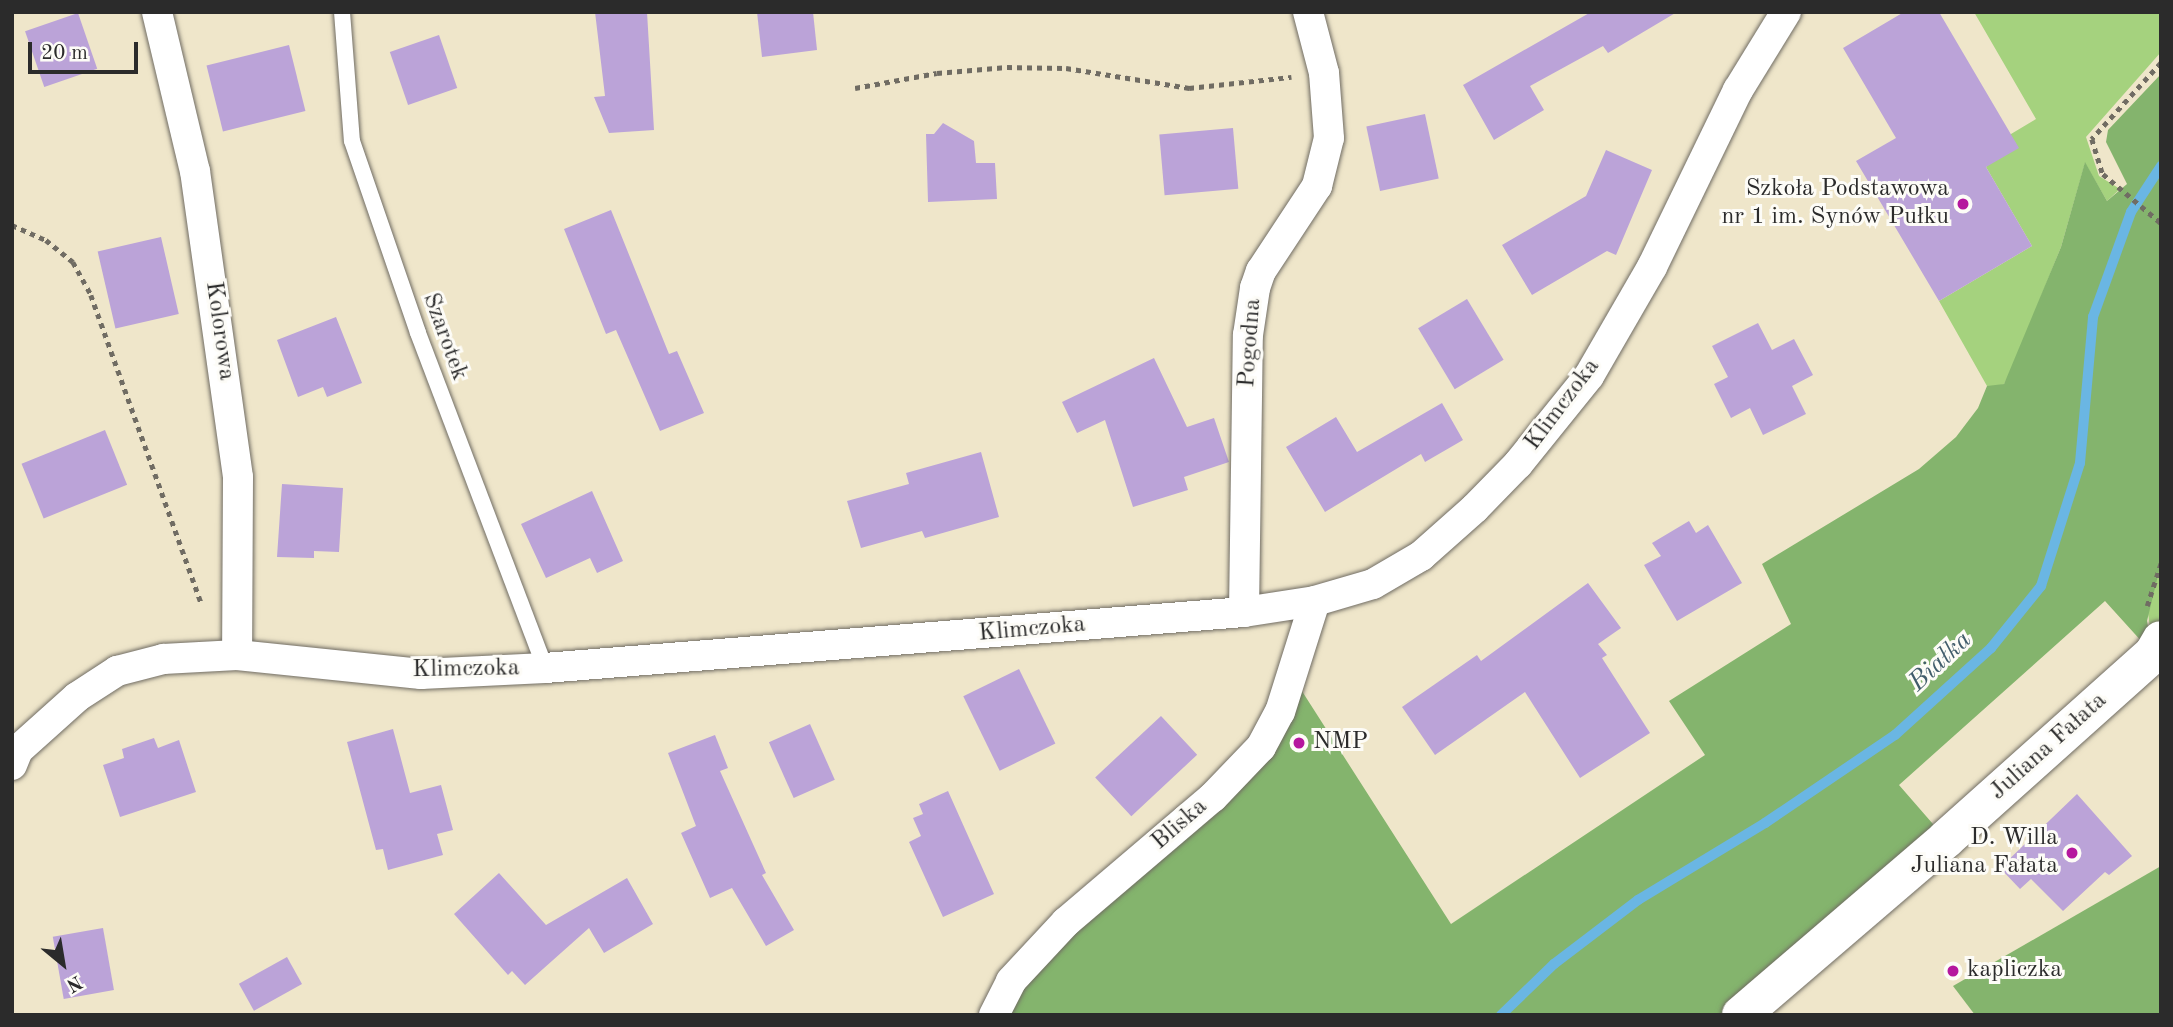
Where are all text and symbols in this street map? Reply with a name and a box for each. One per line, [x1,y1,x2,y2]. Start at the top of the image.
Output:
scale bar [32,28,142,72]
text: 20 m [41,43,88,64]
place label: Szkoła Podstawowa nr 1 im. Synów Pułku [1721,176,1949,232]
marker: Szkoła Podstawowa nr 1 im. Synów Pułku [1955,196,1971,212]
street label: Kolorowa [198,280,240,382]
street label: Szarotek [415,289,473,385]
street label: Pogodna [1234,298,1268,388]
street label: Klimczoka [1519,353,1607,457]
street label: Klimczoka [977,611,1087,649]
water label: Białka [1903,625,1979,699]
street label: Klimczoka [412,655,520,685]
street label: Juliana Fałata [1985,687,2113,807]
place label: NMP [1313,729,1368,757]
marker: NMP [1291,735,1307,751]
street label: Bliska [1146,793,1214,857]
place label: D. Willa Juliana Fałata [1911,825,2058,881]
marker: D. Willa Juliana Fałata [2064,845,2080,861]
north arrow [28,929,98,999]
place label: kapliczka [1967,957,2062,985]
marker: kapliczka [1945,963,1961,979]
text: N [63,971,85,994]

